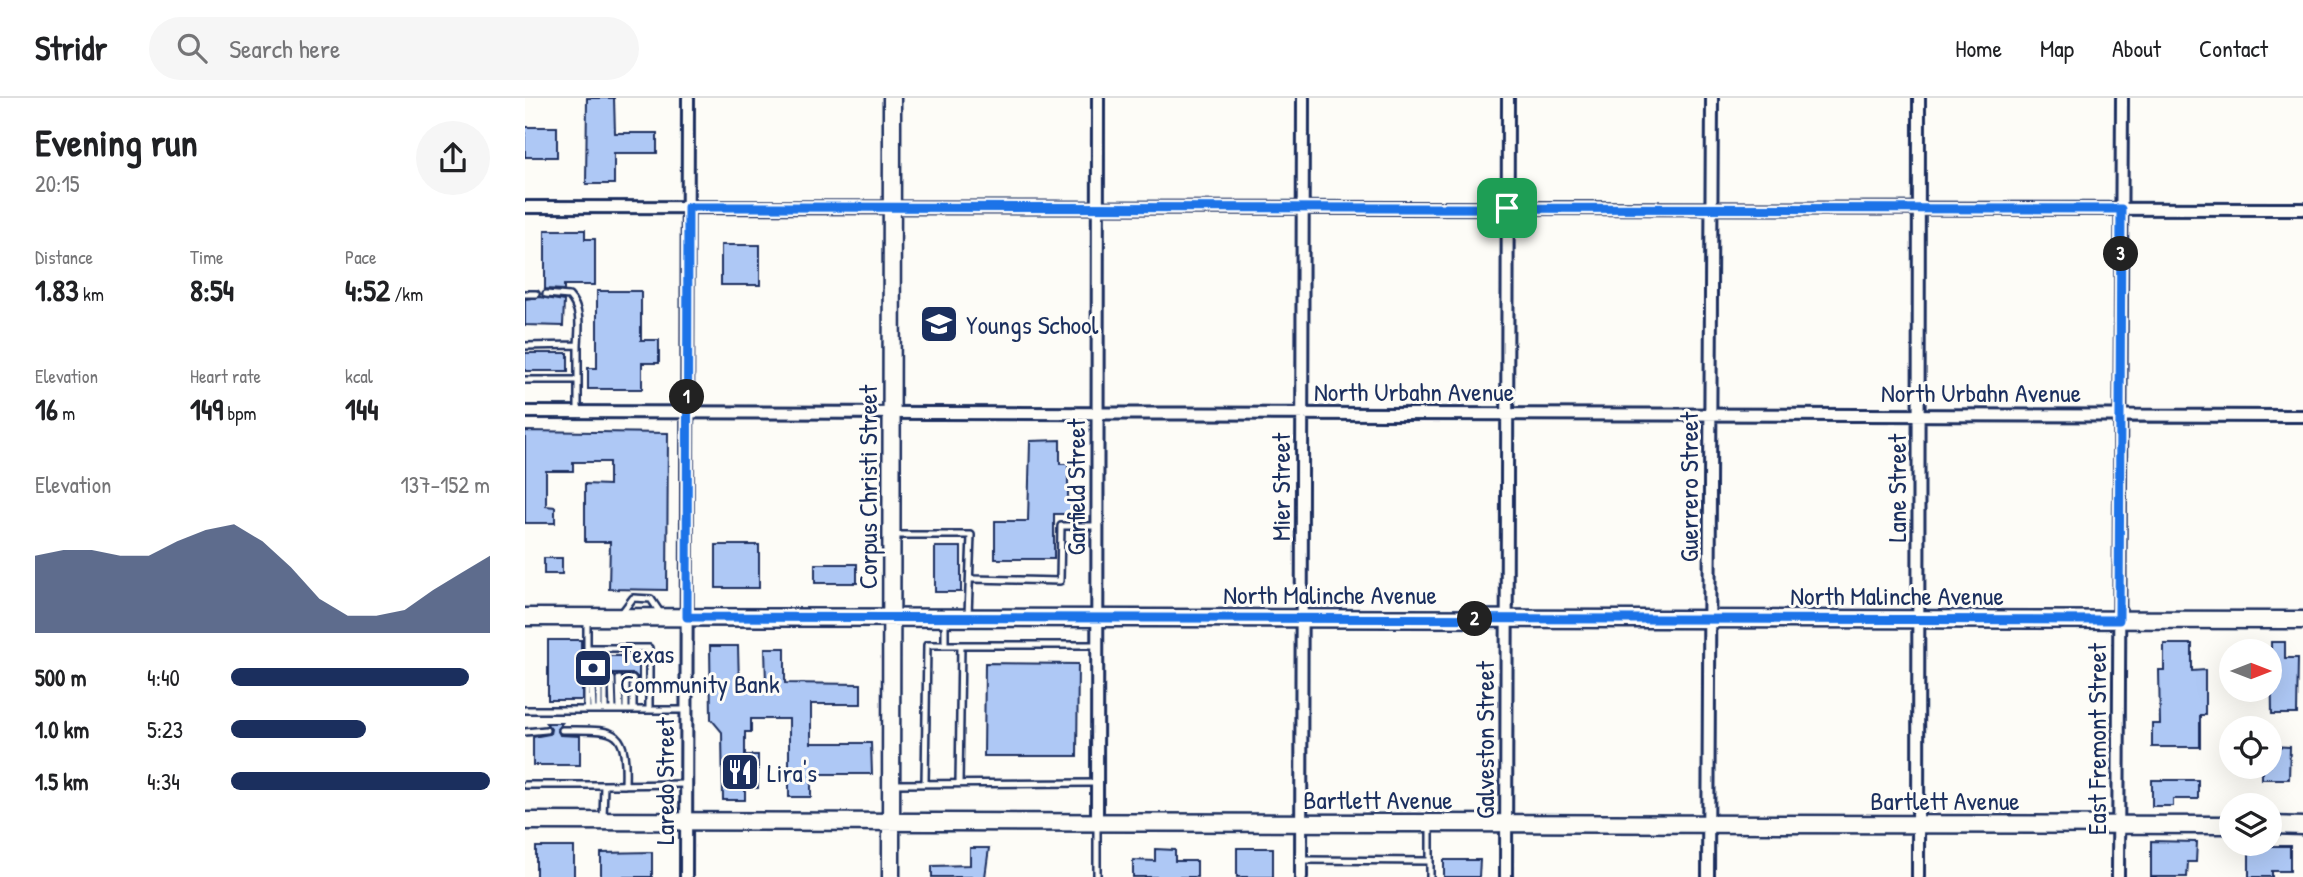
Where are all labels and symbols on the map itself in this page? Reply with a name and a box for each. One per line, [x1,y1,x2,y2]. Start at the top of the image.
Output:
pin [1477,178,1537,238]
pin: 3 [2103,236,2139,272]
school or university icon: Youngs School [918,303,960,345]
place label: Youngs School [966,307,1099,342]
street label: North Urbahn Avenue [1314,374,1514,409]
street label: North Urbahn Avenue [1881,375,2081,410]
pin: 1 [669,380,705,414]
street label: Corpus Christi Street [850,384,885,589]
street label: Guerrero Street [1671,411,1706,562]
street label: Garfield Street [1058,417,1093,556]
street label: Mier Street [1263,432,1298,541]
street label: Lane Street [1879,433,1914,542]
street label: North Malinche Avenue [1223,577,1437,612]
street label: North Malinche Avenue [1790,578,2004,613]
pin: 2 [1457,602,1493,636]
place label: Texas Community Bank [620,636,780,701]
north arrow [2219,639,2282,702]
street label: East Fremont Street [2079,642,2114,835]
bank icon: Texas Community Bank [572,647,614,689]
street label: Galveston Street [1467,660,1502,819]
street label: Laredo Street [647,716,682,845]
restaurant icon: Lira's [719,751,761,793]
place label: Lira's [767,755,817,790]
street label: Bartlett Avenue [1303,782,1453,817]
street label: Bartlett Avenue [1870,783,2020,818]

